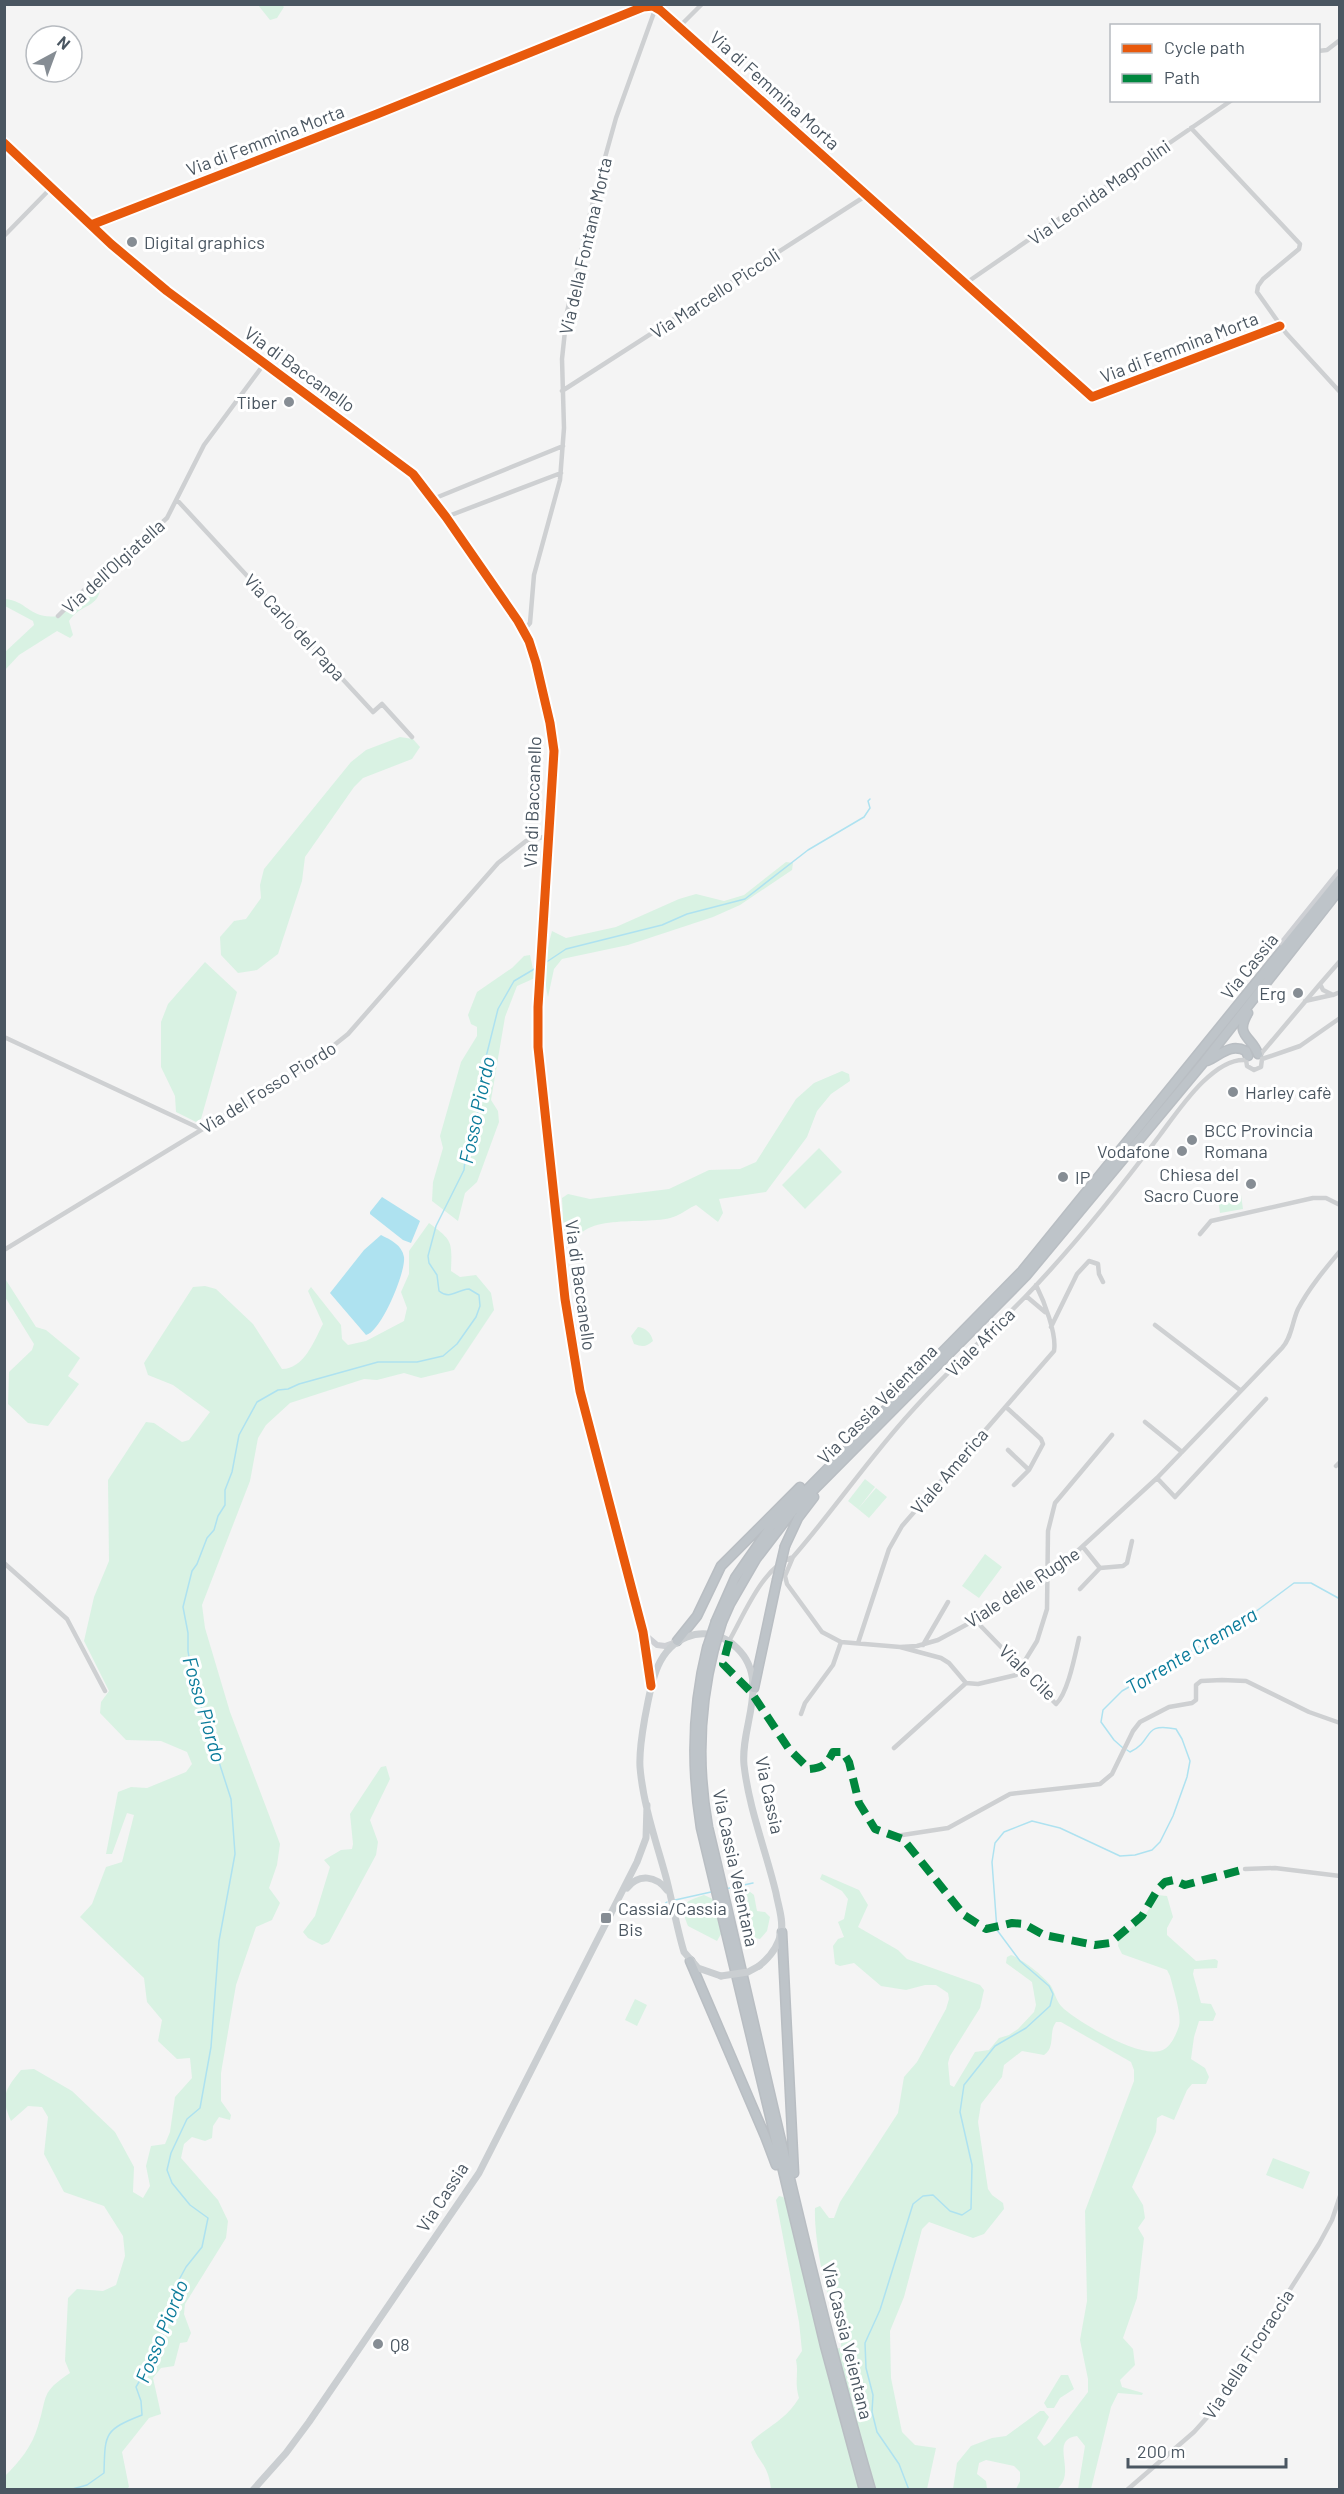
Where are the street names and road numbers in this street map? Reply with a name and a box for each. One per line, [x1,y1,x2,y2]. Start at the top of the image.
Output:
street label: Via di Femmina Morta [706,26,844,154]
street label: Via di Femmina Morta [183,100,347,180]
street label: Via Leonida Magnolini [1024,135,1174,249]
street label: Via della Fontana Morta [554,155,616,337]
street label: Via Marcello Piccoli [646,243,784,343]
street label: Via di Femmina Morta [1097,307,1261,387]
street label: Via di Baccanello [240,321,360,417]
street label: Via dell'Olgiatella [57,514,169,618]
street label: Via Carlo del Papa [240,569,350,685]
street label: Via di Baccanello [519,736,545,868]
street label: Via Cassia [1216,928,1282,1004]
street label: Via del Fosso Piordo [196,1036,340,1138]
street label: Via di Baccanello [561,1218,601,1352]
street label: Viale Africa [941,1303,1019,1381]
street label: Via Cassia Veientana [813,1340,941,1468]
street label: Viale America [906,1424,992,1518]
street label: Viale delle Rughe [961,1542,1083,1632]
street label: Viale Cile [995,1639,1061,1705]
street label: Via Cassia [751,1754,789,1836]
street label: Via Cassia Veientana [709,1787,763,1949]
street label: Via Cassia [411,2158,473,2236]
street label: Via Cassia Veientana [818,2261,878,2421]
street label: Via della Ficoraccia [1198,2285,1298,2423]

